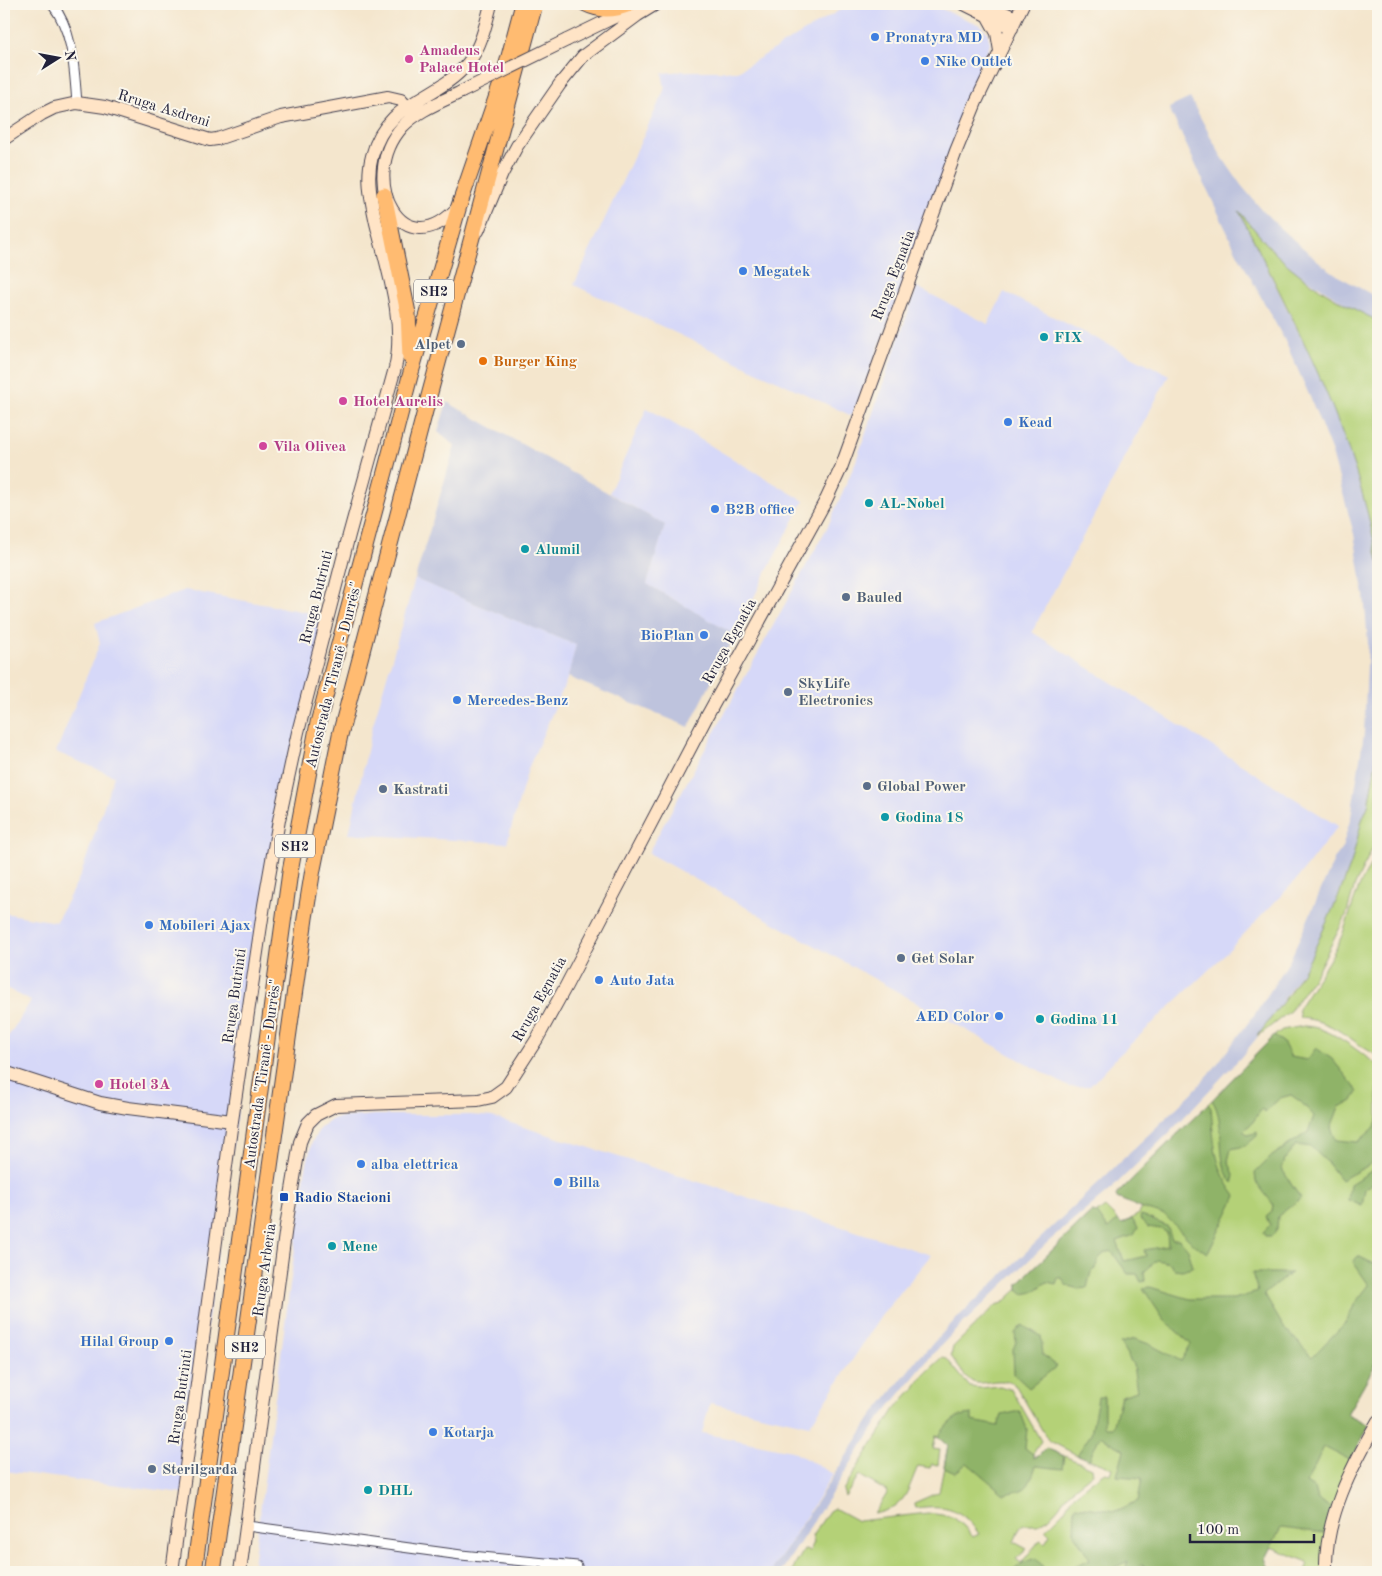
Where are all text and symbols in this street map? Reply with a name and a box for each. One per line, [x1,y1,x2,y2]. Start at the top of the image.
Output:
marker: Pronatyra MD [869,31,881,43]
place label: Pronatyra MD [885,31,983,46]
north arrow [32,32,82,82]
place label: Amadeus Palace Hotel [419,44,504,76]
text: N [62,49,78,63]
marker: Amadeus Palace Hotel [403,53,415,65]
marker: Nike Outlet [919,55,931,67]
place label: Nike Outlet [935,55,1013,70]
street label: Rruga Asdreni [116,88,211,131]
street label: Rruga Egnatia [870,228,919,323]
marker: Megatek [737,265,749,277]
place label: Megatek [753,265,811,280]
road number: SH2 [414,280,454,302]
marker: FIX [1038,331,1050,343]
place label: FIX [1054,331,1082,346]
place label: Alpet [414,338,452,353]
marker: Alpet [455,338,467,350]
marker: Burger King [477,355,489,367]
place label: Burger King [493,355,578,370]
marker: Hotel Aurelis [337,395,349,407]
place label: Hotel Aurelis [353,395,443,410]
marker: Kead [1002,416,1014,428]
place label: Kead [1018,416,1052,431]
marker: Vila Olivea [257,440,269,452]
place label: Vila Olivea [273,440,346,455]
marker: AL-Nobel [863,497,875,509]
place label: AL-Nobel [879,497,945,512]
marker: B2B office [709,503,721,515]
place label: B2B office [725,503,795,518]
marker: Alumil [519,543,531,555]
place label: Alumil [535,543,581,558]
street label: Rruga Butrinti [299,549,336,646]
street label: Autostrada "Tiranë - Durrës" [304,581,365,770]
marker: Bauled [840,591,852,603]
place label: Bauled [856,591,902,606]
street label: Rruga Egnatia [701,596,760,687]
place label: BioPlan [640,629,694,644]
marker: BioPlan [698,629,710,641]
place label: SkyLife Electronics [798,677,873,709]
marker: SkyLife Electronics [782,686,794,698]
marker: Mercedes-Benz [451,694,463,706]
place label: Mercedes-Benz [467,694,568,709]
marker: Global Power [861,780,873,792]
place label: Global Power [877,780,966,795]
marker: Kastrati [377,783,389,795]
place label: Kastrati [393,783,448,798]
marker: Godina 18 [879,811,891,823]
place label: Godina 18 [895,811,964,826]
road number: SH2 [275,834,315,858]
marker: Mobileri Ajax [143,919,155,931]
place label: Mobileri Ajax [159,919,251,934]
street label: Rruga Butrinti [221,948,250,1045]
marker: Get Solar [895,952,907,964]
place label: Get Solar [911,952,975,967]
street label: Rruga Egnatia [511,954,570,1045]
marker: Auto Jata [593,974,605,986]
place label: Auto Jata [609,974,675,989]
street label: Autostrada "Tiranë - Durrës" [243,978,284,1170]
place label: AED Color [915,1010,989,1025]
marker: AED Color [993,1010,1005,1022]
marker: Godina 11 [1034,1013,1046,1025]
place label: Godina 11 [1050,1013,1118,1028]
marker: Hotel 3A [93,1078,105,1090]
place label: Hotel 3A [109,1078,170,1093]
marker: alba elettrica [355,1158,367,1170]
place label: alba elettrica [371,1158,459,1173]
marker: Billa [552,1176,564,1188]
place label: Billa [568,1176,600,1191]
marker: Radio Stacioni [278,1191,290,1203]
place label: Radio Stacioni [294,1191,391,1206]
street label: Rruga Arberia [251,1222,280,1318]
marker: Mene [326,1240,338,1252]
place label: Mene [342,1240,378,1255]
place label: Hilal Group [80,1335,159,1350]
marker: Hilal Group [163,1335,175,1347]
road number: SH2 [225,1335,265,1358]
street label: Rruga Butrinti [167,1349,196,1446]
marker: Kotarja [427,1426,439,1438]
place label: Kotarja [443,1426,495,1441]
marker: Sterilgarda [146,1463,158,1475]
place label: Sterilgarda [162,1463,238,1478]
marker: DHL [362,1484,374,1496]
place label: DHL [378,1484,412,1499]
scale bar [1190,1511,1313,1543]
text: 100 m [1197,1523,1239,1538]

